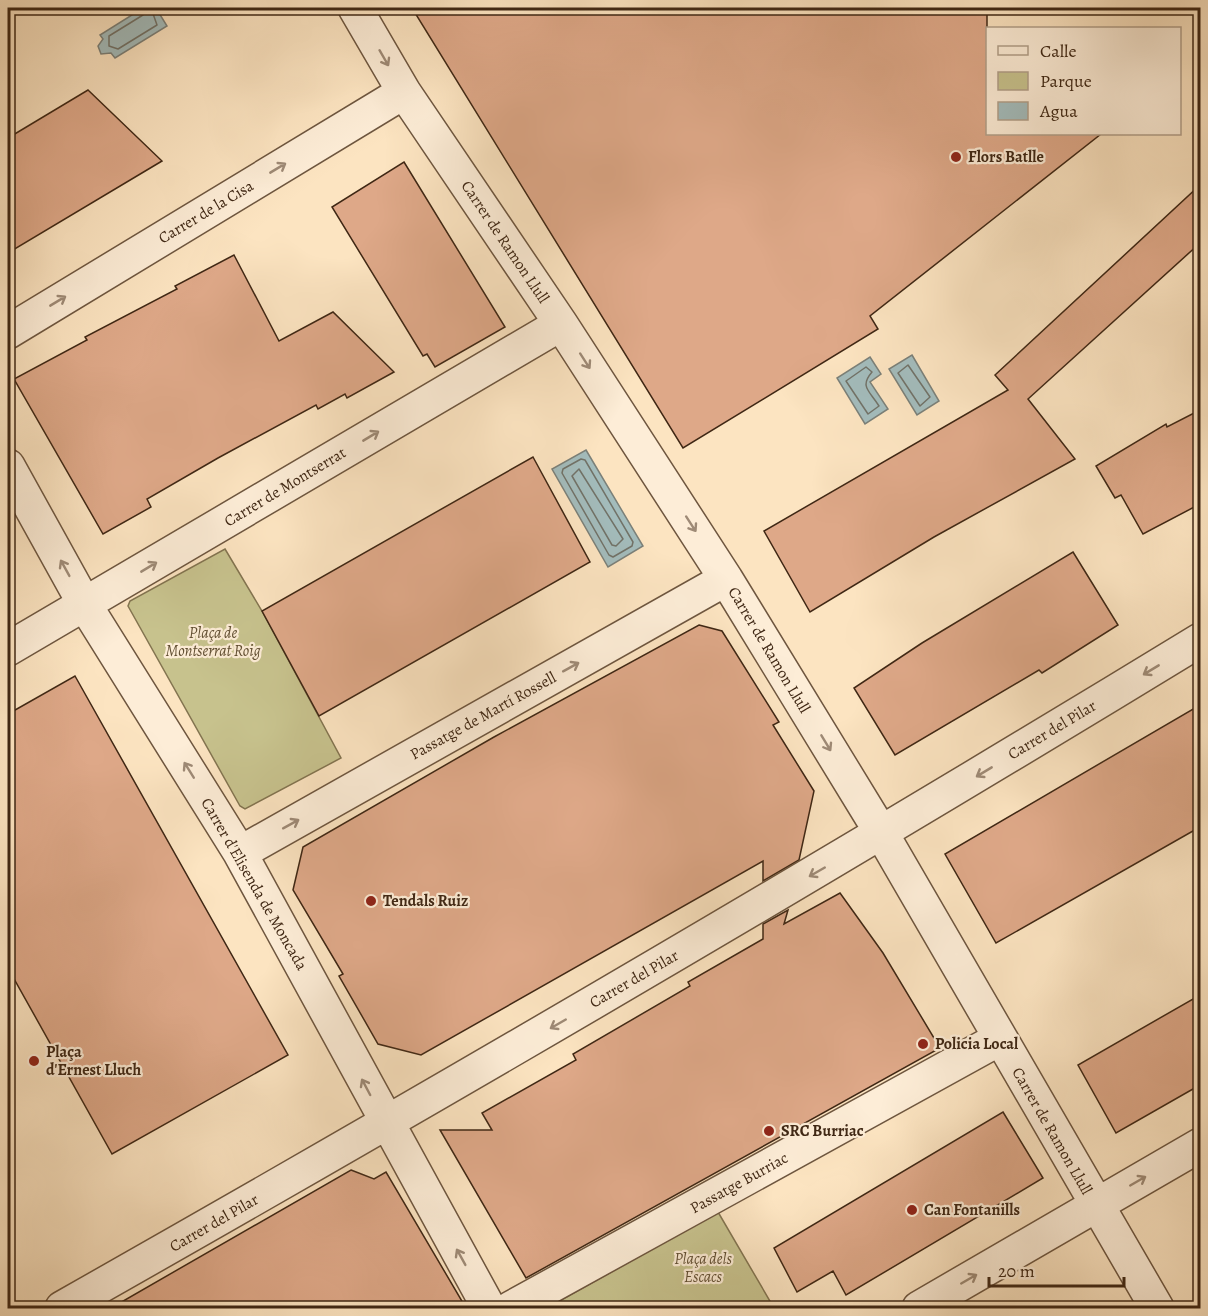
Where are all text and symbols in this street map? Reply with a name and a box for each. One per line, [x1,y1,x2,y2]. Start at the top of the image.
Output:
legend [986,27,1181,135]
text: Calle [1040,39,1077,63]
one-way arrow [378,49,390,66]
text: Parque [1040,69,1092,93]
text: Agua [1039,99,1078,123]
place label: Flors Batlle [968,146,1044,168]
marker: Flors Batlle [949,150,963,164]
one-way arrow [269,161,286,173]
street label: Carrer de la Cisa [154,175,258,249]
street label: Carrer de Ramon Llull [456,176,554,308]
one-way arrow [49,295,66,307]
one-way arrow [578,352,591,369]
one-way arrow [362,430,379,442]
street label: Carrer de Montserrat [220,442,350,532]
one-way arrow [685,515,697,532]
one-way arrow [59,560,71,577]
one-way arrow [140,561,157,573]
street label: Carrer de Ramon Llull [723,583,815,717]
park label: Plaça de Montserrat Roig [165,622,261,662]
one-way arrow [561,661,579,672]
one-way arrow [1143,665,1160,677]
street label: Passatge de Martí Rossell [406,667,560,765]
street label: Carrer del Pilar [1004,695,1100,765]
one-way arrow [821,734,833,751]
one-way arrow [182,762,194,779]
one-way arrow [976,766,993,778]
street label: Carrer d'Elisenda de Moncada [195,794,313,975]
one-way arrow [282,818,299,830]
one-way arrow [809,866,826,878]
place label: Tendals Ruiz [383,890,468,912]
marker: Tendals Ruiz [364,894,378,908]
street label: Carrer del Pilar [585,945,683,1013]
one-way arrow [550,1018,567,1030]
place label: Policia Local [935,1033,1019,1055]
marker: Policia Local [916,1037,930,1051]
place label: Plaça d'Ernest Lluch [46,1041,141,1081]
marker: Plaça d'Ernest Lluch [27,1054,41,1068]
street label: Carrer de Ramon Llull [1007,1063,1097,1199]
one-way arrow [360,1079,372,1096]
place label: SRC Burriac [781,1120,864,1142]
marker: SRC Burriac [762,1124,776,1138]
street label: Passatge Burriac [686,1147,792,1219]
one-way arrow [1129,1175,1146,1187]
street label: Carrer del Pilar [165,1189,263,1257]
place label: Can Fontanills [924,1199,1020,1221]
marker: Can Fontanills [905,1203,919,1217]
park label: Plaça dels Escacs [674,1248,732,1288]
one-way arrow [455,1249,466,1267]
scale bar [989,1250,1124,1288]
text: 20 m [998,1259,1035,1283]
one-way arrow [960,1273,978,1284]

